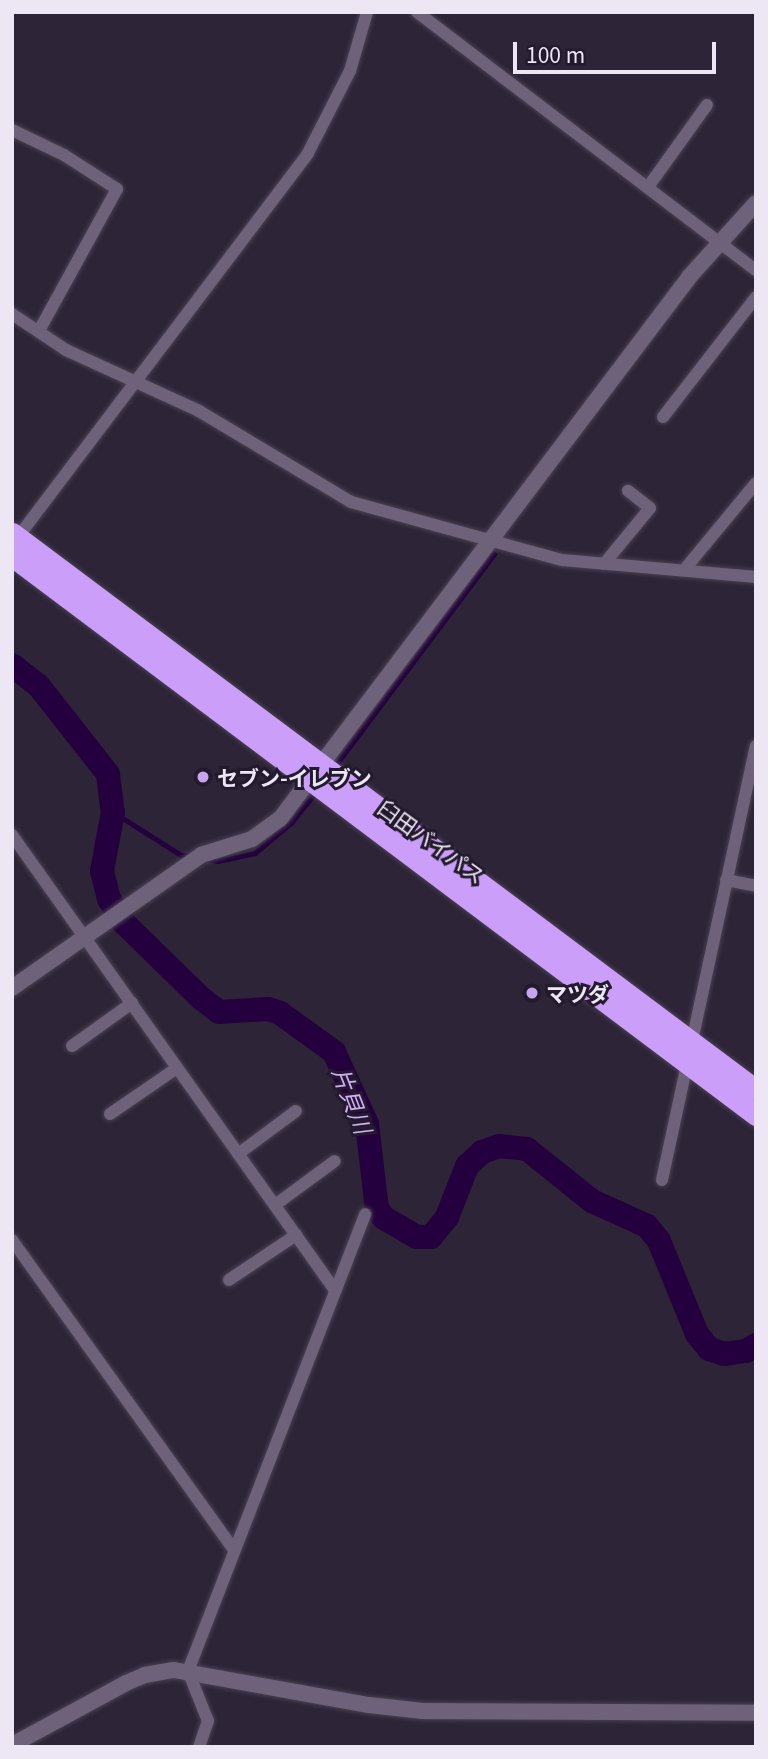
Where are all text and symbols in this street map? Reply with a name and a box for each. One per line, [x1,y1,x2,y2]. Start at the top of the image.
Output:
scale bar [516,28,719,72]
text: 100 m [526,39,585,69]
place label: セブン-イレブン [217,764,372,790]
marker: セブン-イレブン [195,769,211,785]
street label: 臼田バイパス [374,794,490,888]
place label: マツダ [546,980,609,1006]
marker: マツダ [524,985,540,1001]
water label: 片貝川 [328,1063,378,1137]

